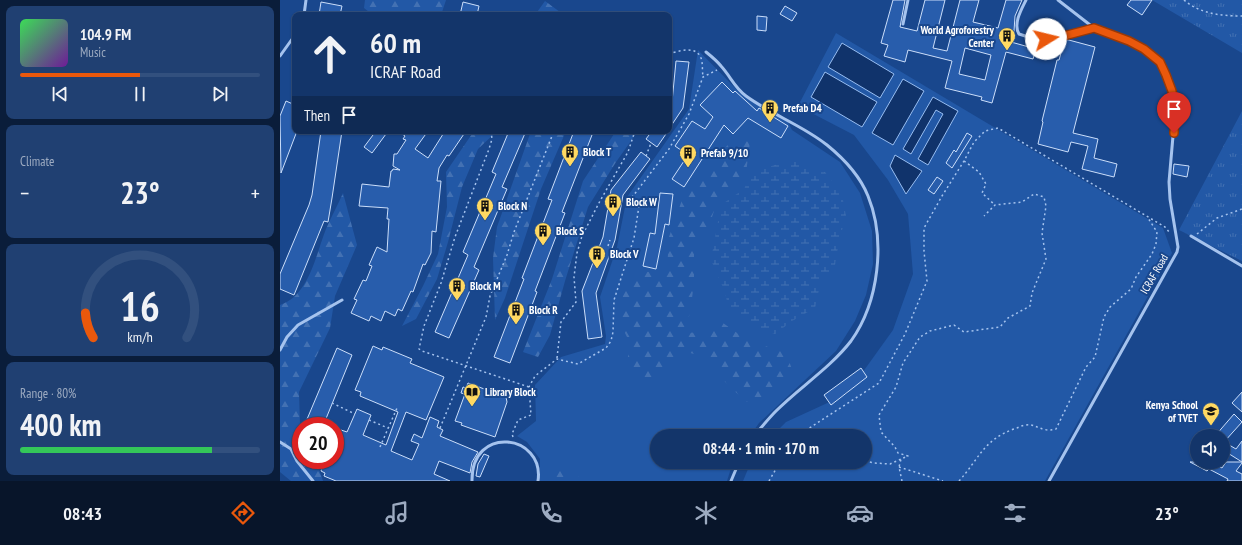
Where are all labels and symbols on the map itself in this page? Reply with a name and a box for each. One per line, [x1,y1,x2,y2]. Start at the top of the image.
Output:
position arrow [1025,18,1067,60]
place label: World Agroforestry Center [919,23,995,50]
building icon: World Agroforestry Center [997,26,1017,51]
pin [1157,92,1191,133]
building icon: Prefab D4 [760,98,780,123]
place label: Prefab D4 [783,101,822,115]
building icon: Block T [560,142,580,167]
building icon: Prefab 9/10 [678,143,698,168]
place label: Block T [583,145,612,159]
place label: Prefab 9/10 [701,146,748,160]
building icon: Block W [603,192,623,217]
place label: Block W [626,195,657,209]
building icon: Block N [475,196,495,221]
place label: Block N [498,199,527,213]
building icon: Block S [533,221,553,246]
place label: Block S [556,224,584,238]
building icon: Block V [587,244,607,269]
place label: Block V [610,247,639,261]
street label: ICRAF Road [1137,251,1171,296]
building icon: Block M [447,276,467,301]
place label: Block M [470,279,501,293]
building icon: Block R [506,300,526,325]
place label: Block R [529,303,558,317]
library icon: Library Block [462,382,482,407]
place label: Library Block [485,385,536,399]
place label: Kenya School of TVET [1146,398,1199,425]
school or university icon: Kenya School of TVET [1201,401,1221,426]
speed limit sign: 20 [292,417,344,469]

